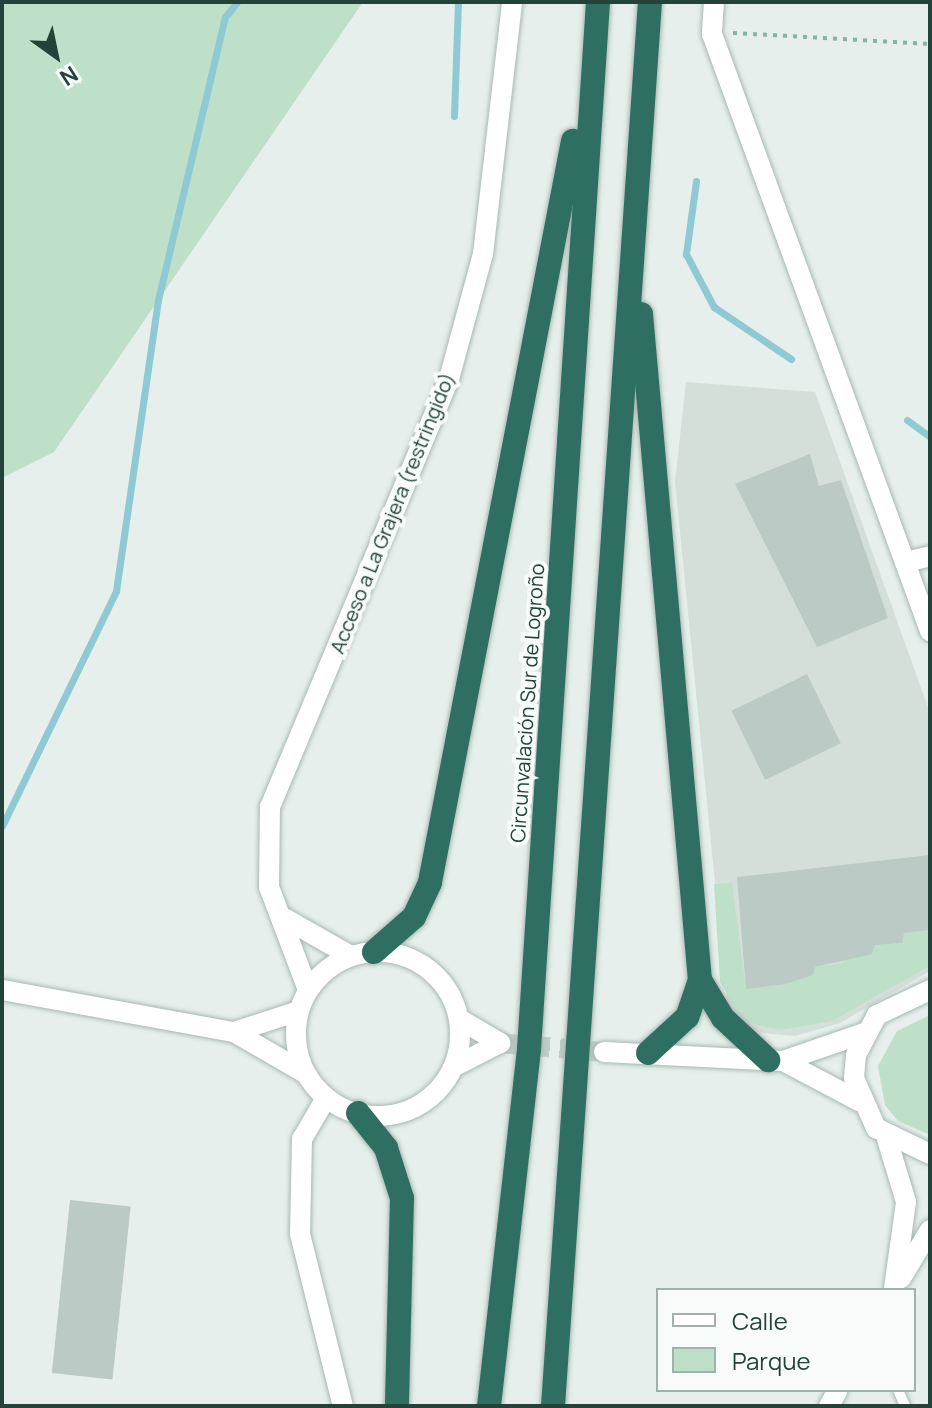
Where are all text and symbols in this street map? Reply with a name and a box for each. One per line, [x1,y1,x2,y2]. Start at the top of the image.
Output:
north arrow [16,16,96,96]
text: N [54,59,84,93]
street label: Acceso a La Grajera (restringido) [325,369,459,657]
street label: Circunvalación Sur de Logroño [505,563,549,843]
legend [656,1288,916,1392]
text: Calle [732,1304,788,1337]
text: Parque [732,1344,810,1377]

